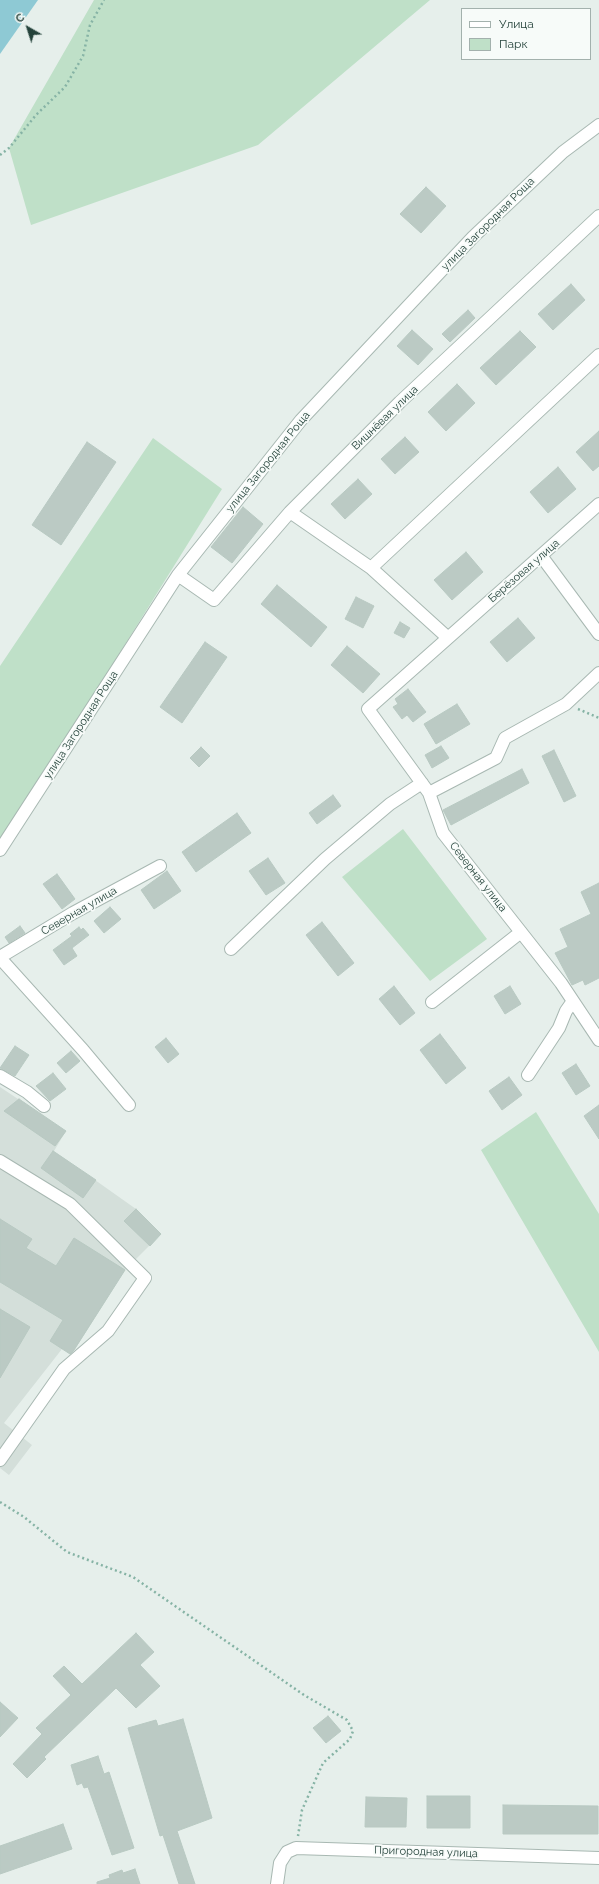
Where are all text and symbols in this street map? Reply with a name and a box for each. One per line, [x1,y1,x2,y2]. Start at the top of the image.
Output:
north arrow [8,8,48,48]
legend [461,8,591,60]
text: С [13,11,27,26]
text: Улица [499,17,534,31]
text: Парк [499,37,528,51]
street label: улица Загородная Роща [439,175,537,273]
street label: Вишнёвая улица [349,383,421,453]
street label: улица Загородная Роща [223,409,313,515]
street label: Берёзовая улица [486,537,562,605]
street label: улица Загородная Роща [41,669,121,781]
street label: Северная улица [447,839,509,915]
street label: Северная улица [39,884,119,938]
street label: Пригородная улица [374,1844,478,1860]

